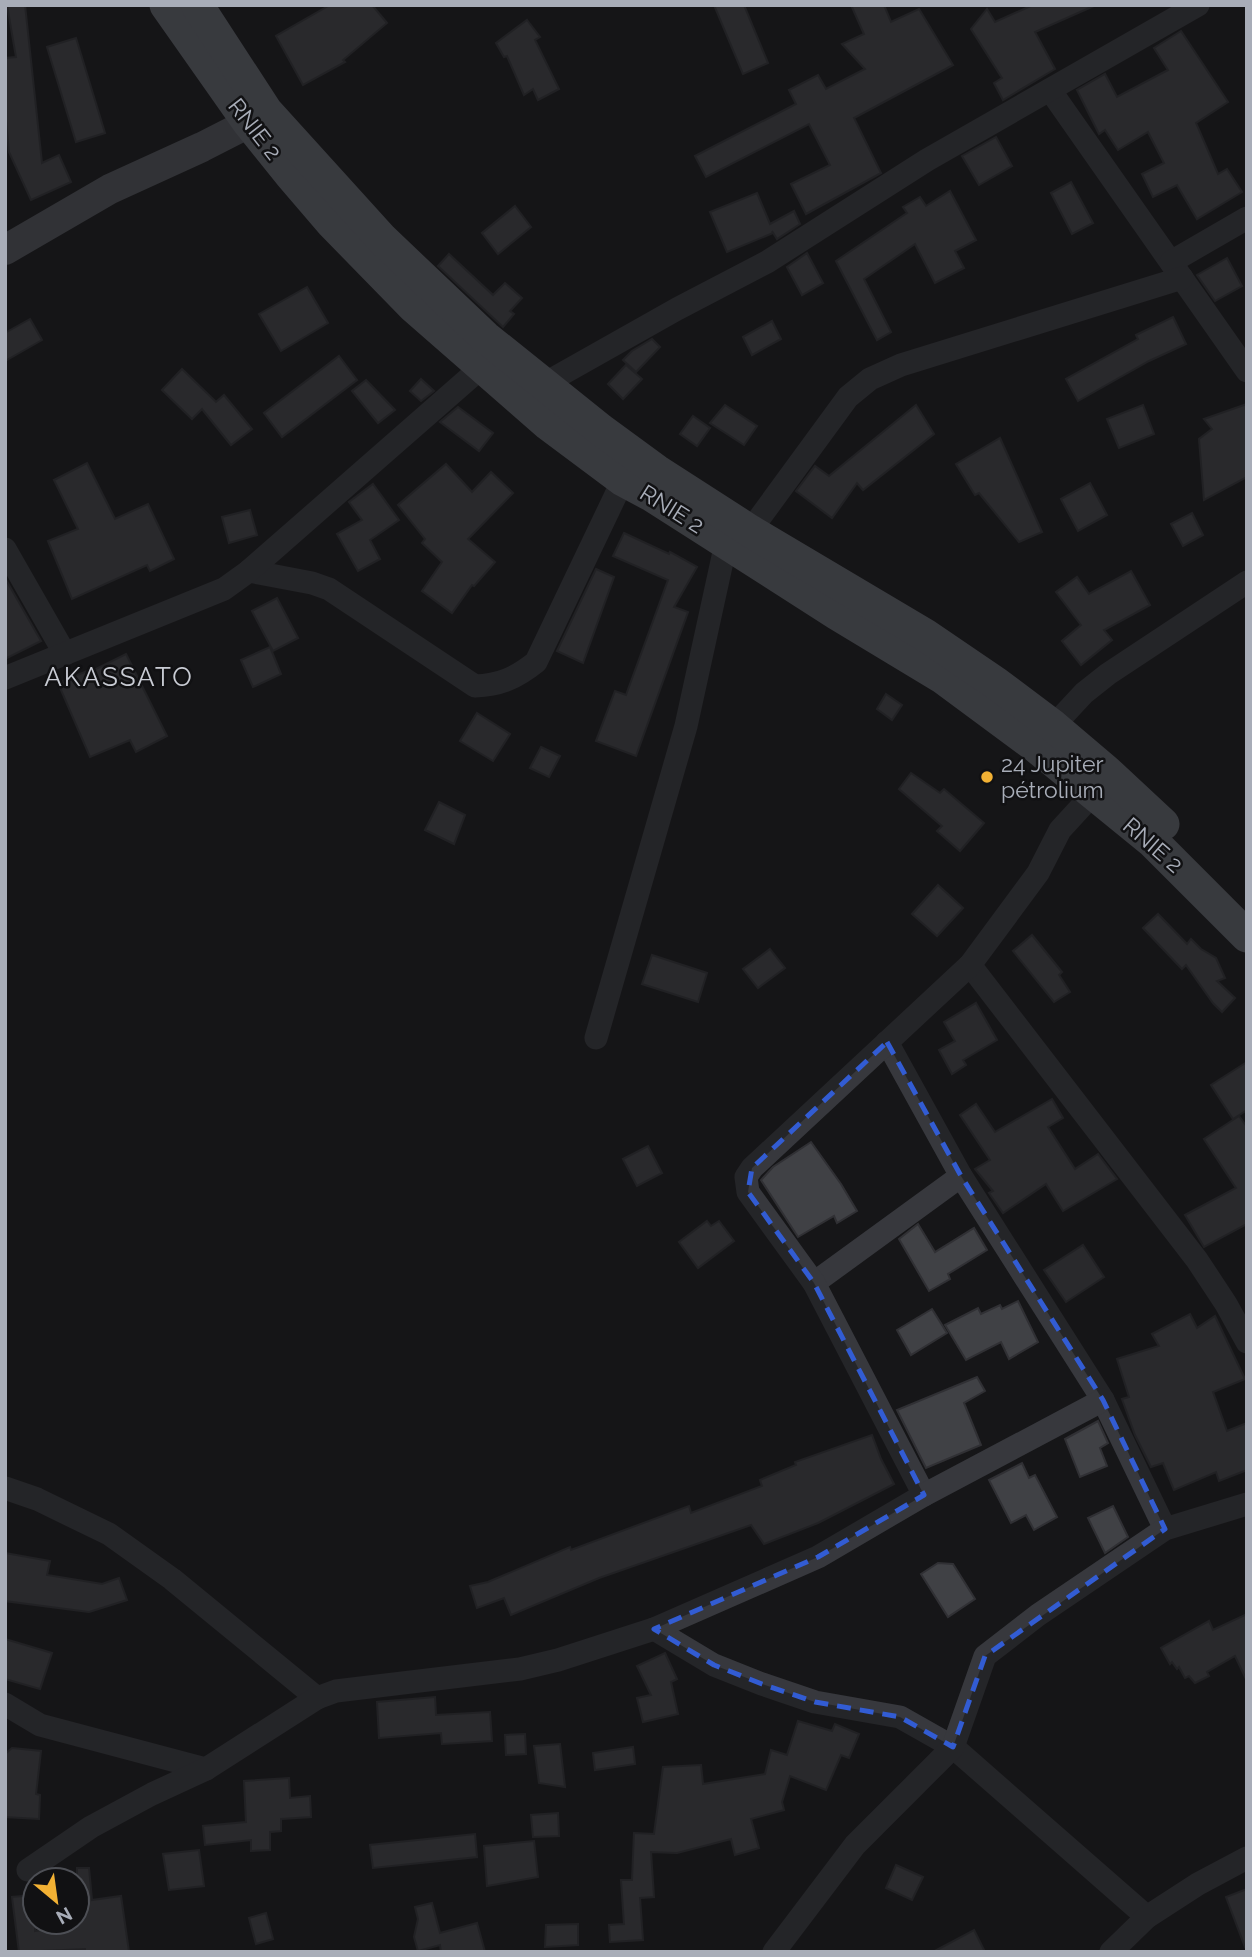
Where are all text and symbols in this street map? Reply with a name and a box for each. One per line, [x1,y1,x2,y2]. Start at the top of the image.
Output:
street label: RNIE 2 [223,93,288,165]
street label: RNIE 2 [635,478,709,539]
district label: AKASSATO [44,662,194,692]
place label: 24 Jupiter pétrolium [1001,750,1104,803]
marker: 24 Jupiter pétrolium [979,769,995,785]
street label: RNIE 2 [1118,811,1189,878]
north arrow [21,1866,91,1936]
text: N [53,1903,76,1929]

